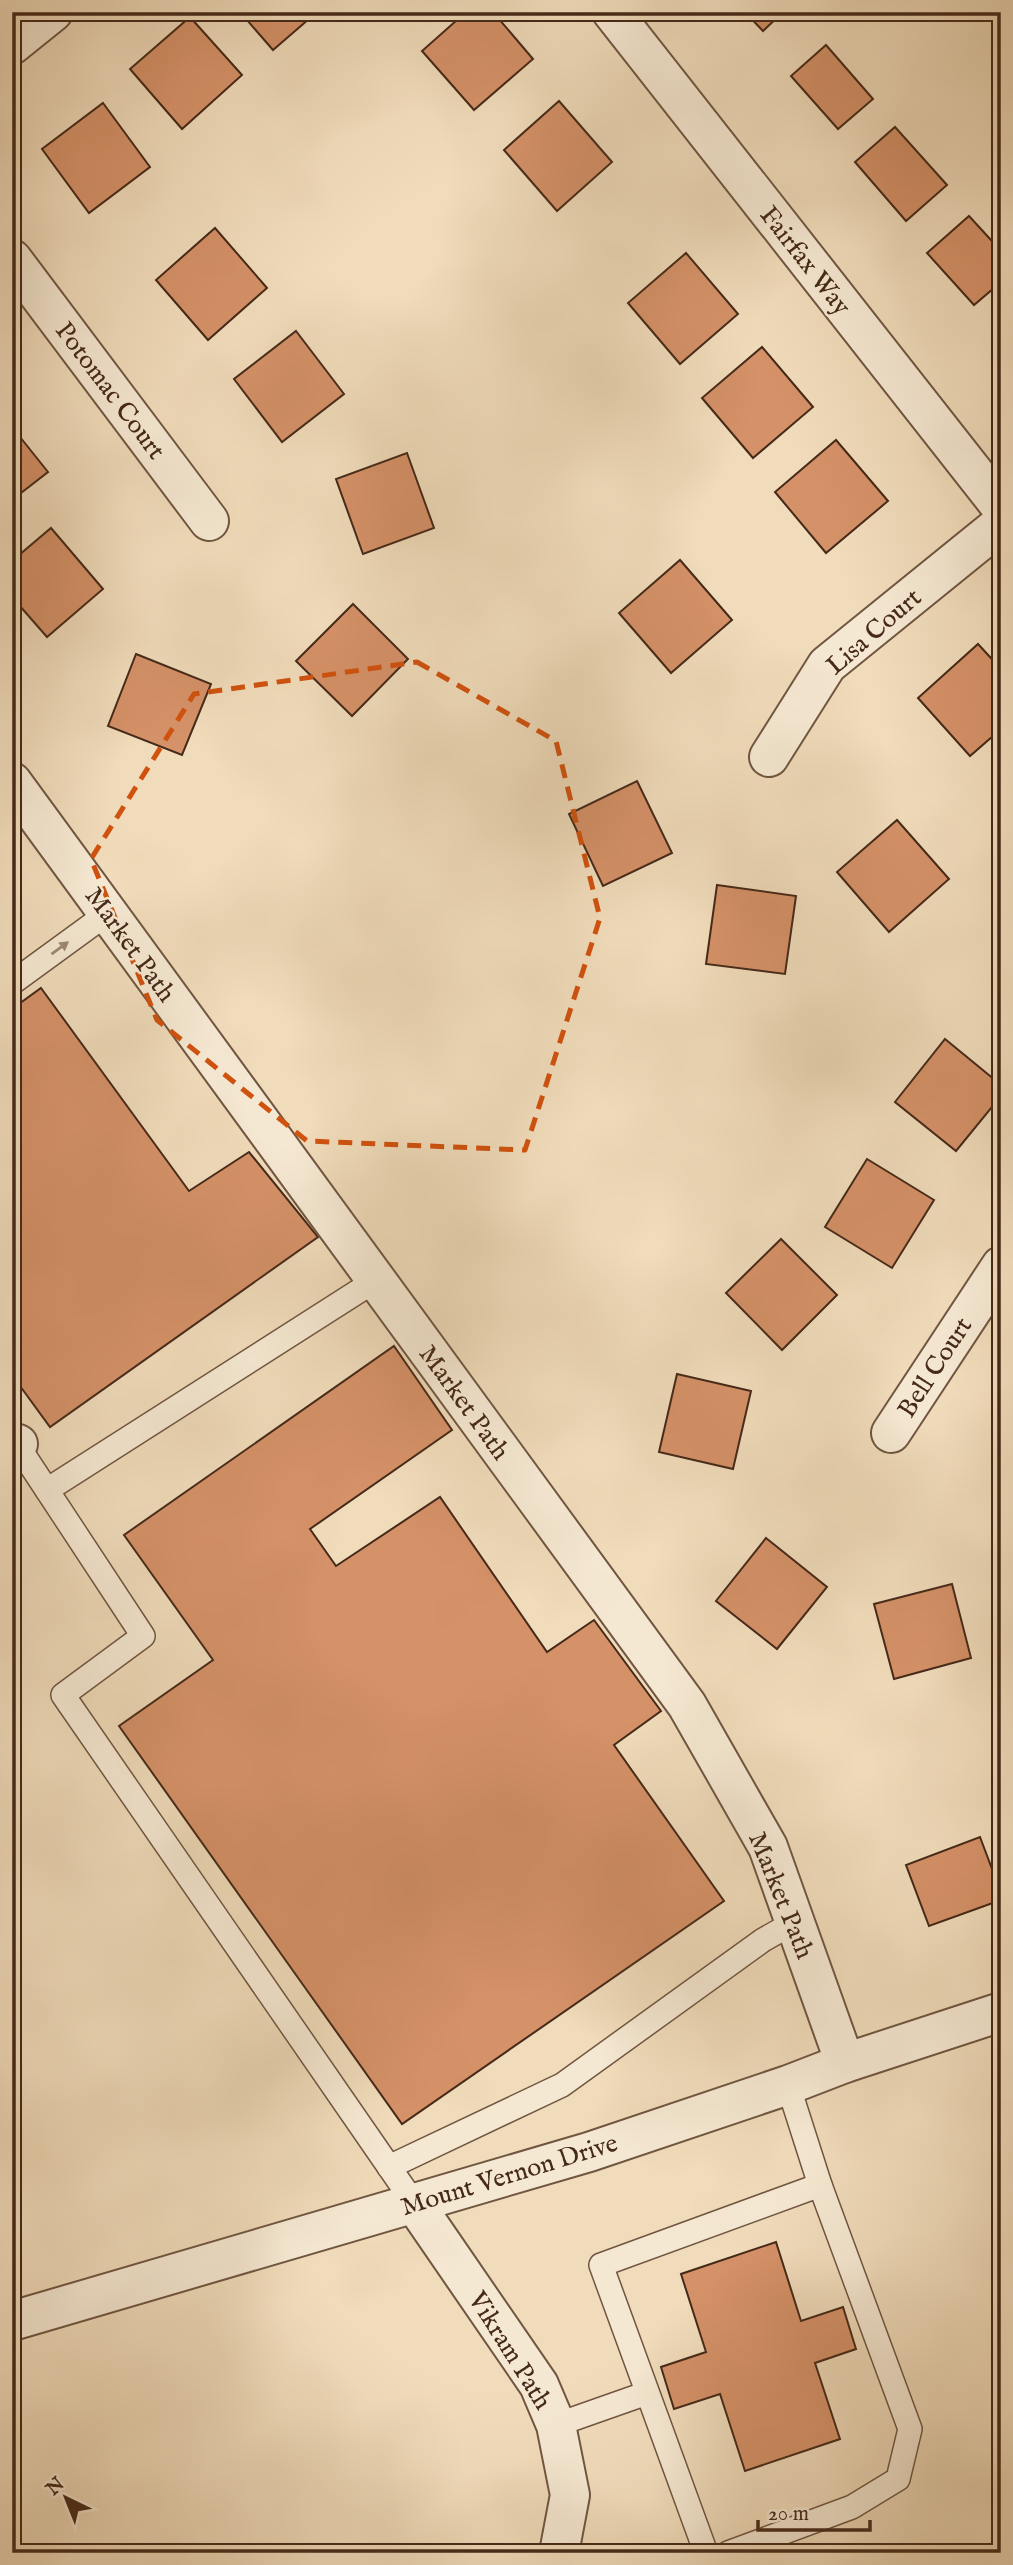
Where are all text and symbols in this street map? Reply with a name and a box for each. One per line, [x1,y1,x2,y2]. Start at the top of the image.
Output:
street label: Fairfax Way [752,200,858,322]
street label: Potomac Court [47,315,172,466]
street label: Lisa Court [819,582,929,683]
street label: Market Path [77,881,183,1009]
one-way arrow [51,941,69,955]
street label: Bell Court [891,1311,980,1424]
street label: Market Path [411,1339,517,1467]
street label: Market Path [740,1827,821,1964]
street label: Mount Vernon Drive [397,2127,622,2224]
street label: Vikram Path [460,2285,559,2416]
north arrow [32,2464,102,2534]
text: N [41,2472,70,2502]
scale bar [758,2488,870,2532]
text: 20 m [768,2501,809,2528]

